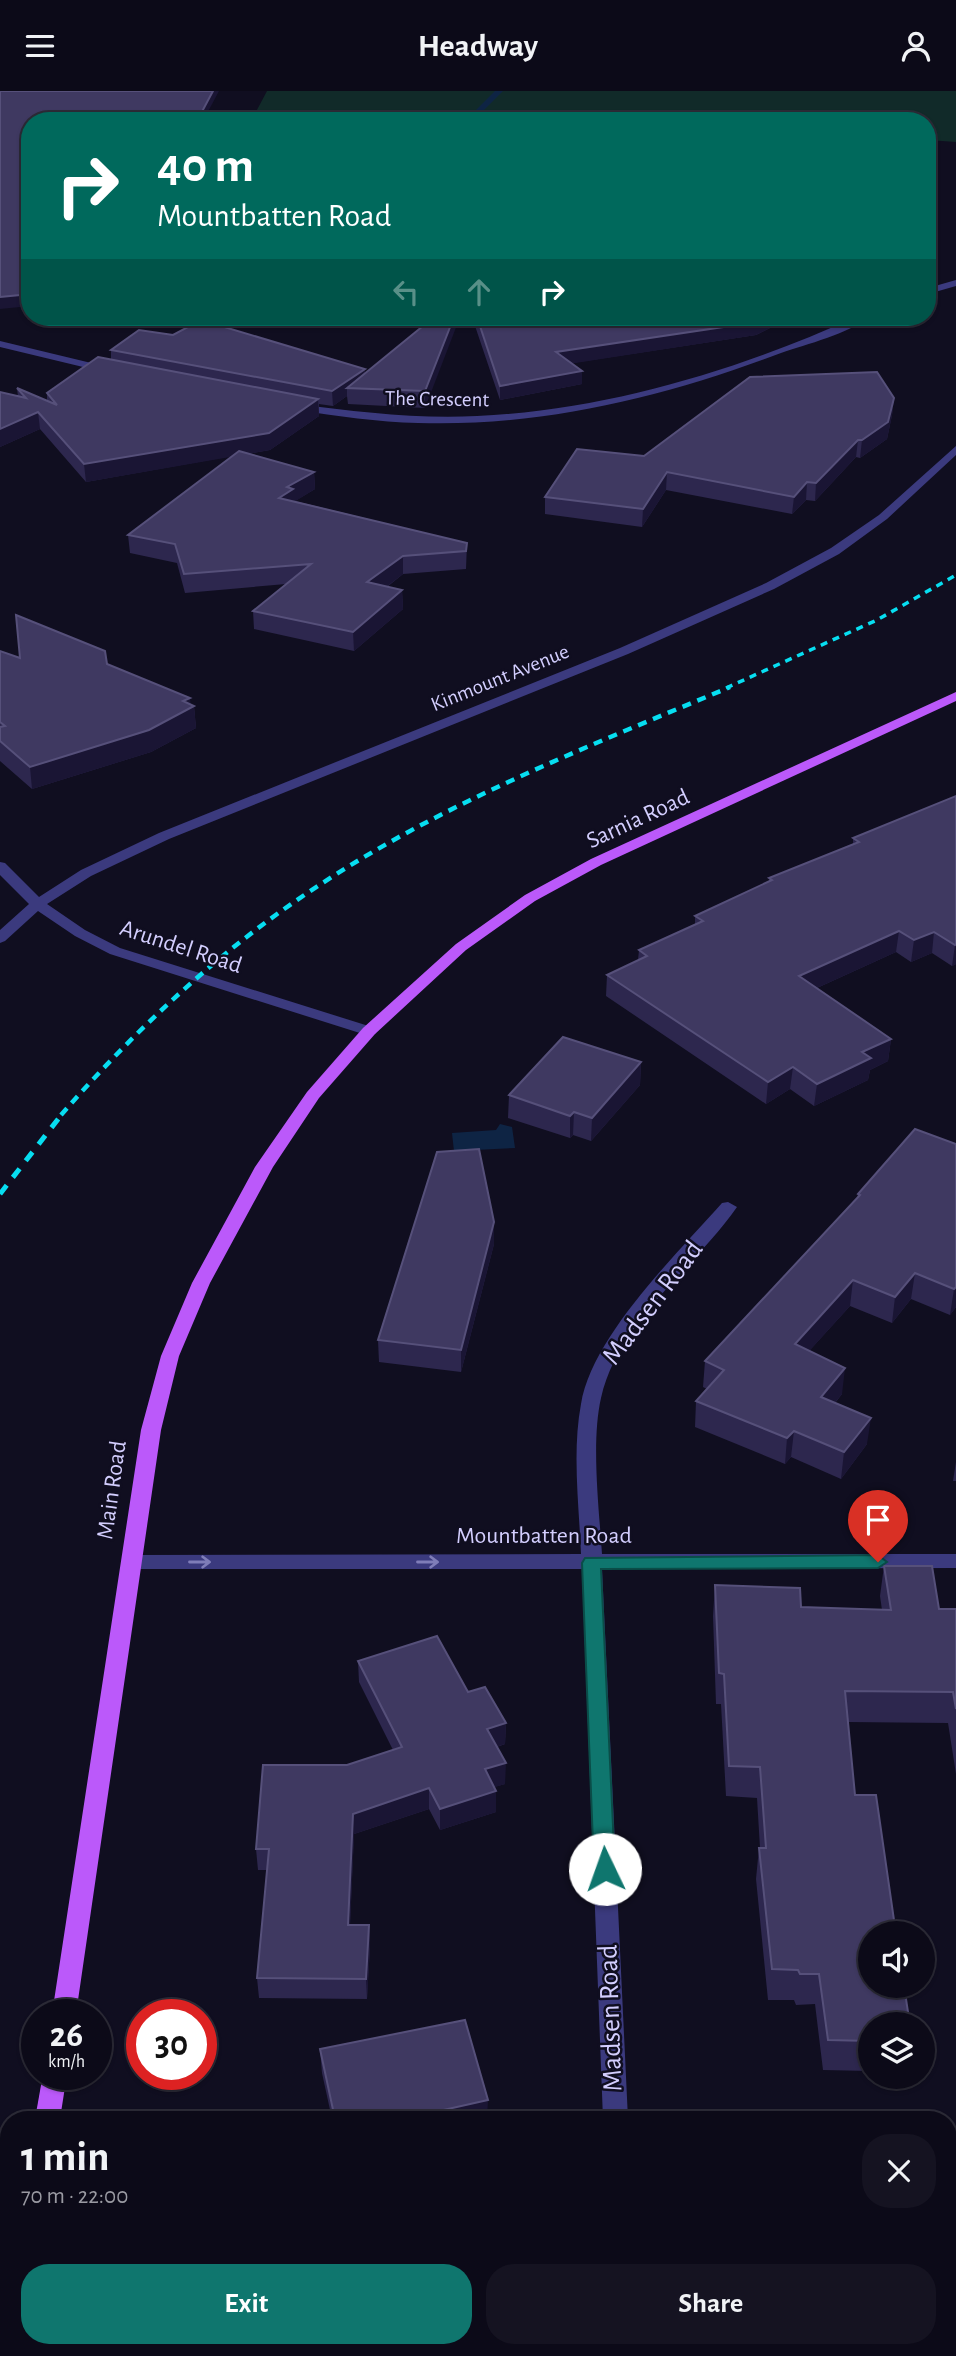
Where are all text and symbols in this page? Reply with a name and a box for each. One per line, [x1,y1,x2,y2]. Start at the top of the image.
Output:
icon: menu [21,27,59,65]
icon: person [897,27,935,65]
text: Headway [418,30,538,62]
icon: right [42,140,133,231]
text: 40 m [157,142,254,191]
text: Mountbatten Road [157,200,391,232]
icon: left [387,273,425,311]
icon: ahead [460,273,498,311]
icon: right [533,273,571,311]
street label: The Crescent [385,388,490,410]
street label: Kinmount Avenue [428,641,572,715]
street label: Sarnia Road [583,785,693,853]
street label: Arundel Road [117,916,245,978]
street label: Madsen Road [598,1236,708,1370]
street label: Main Road [93,1439,131,1541]
pin [848,1490,908,1562]
icon: arrive [859,1501,897,1539]
street label: Mountbatten Road [456,1524,632,1548]
one-way arrow [188,1555,211,1569]
one-way arrow [416,1555,439,1569]
position arrow [568,1832,642,1906]
map controls [858,1921,935,2089]
button: sound [858,1921,935,1998]
street label: Madsen Road [594,1944,628,2092]
speed limit sign: 30 [126,1999,217,2090]
button: layers [858,2012,935,2089]
text: 26 [50,2018,83,2053]
text: km/h [48,2053,85,2071]
button: close [862,2134,936,2208]
text: 1 min [21,2136,110,2178]
text: 70 m · 22:00 [21,2185,128,2208]
button: Exit [21,2264,472,2344]
button: Share [486,2264,936,2344]

